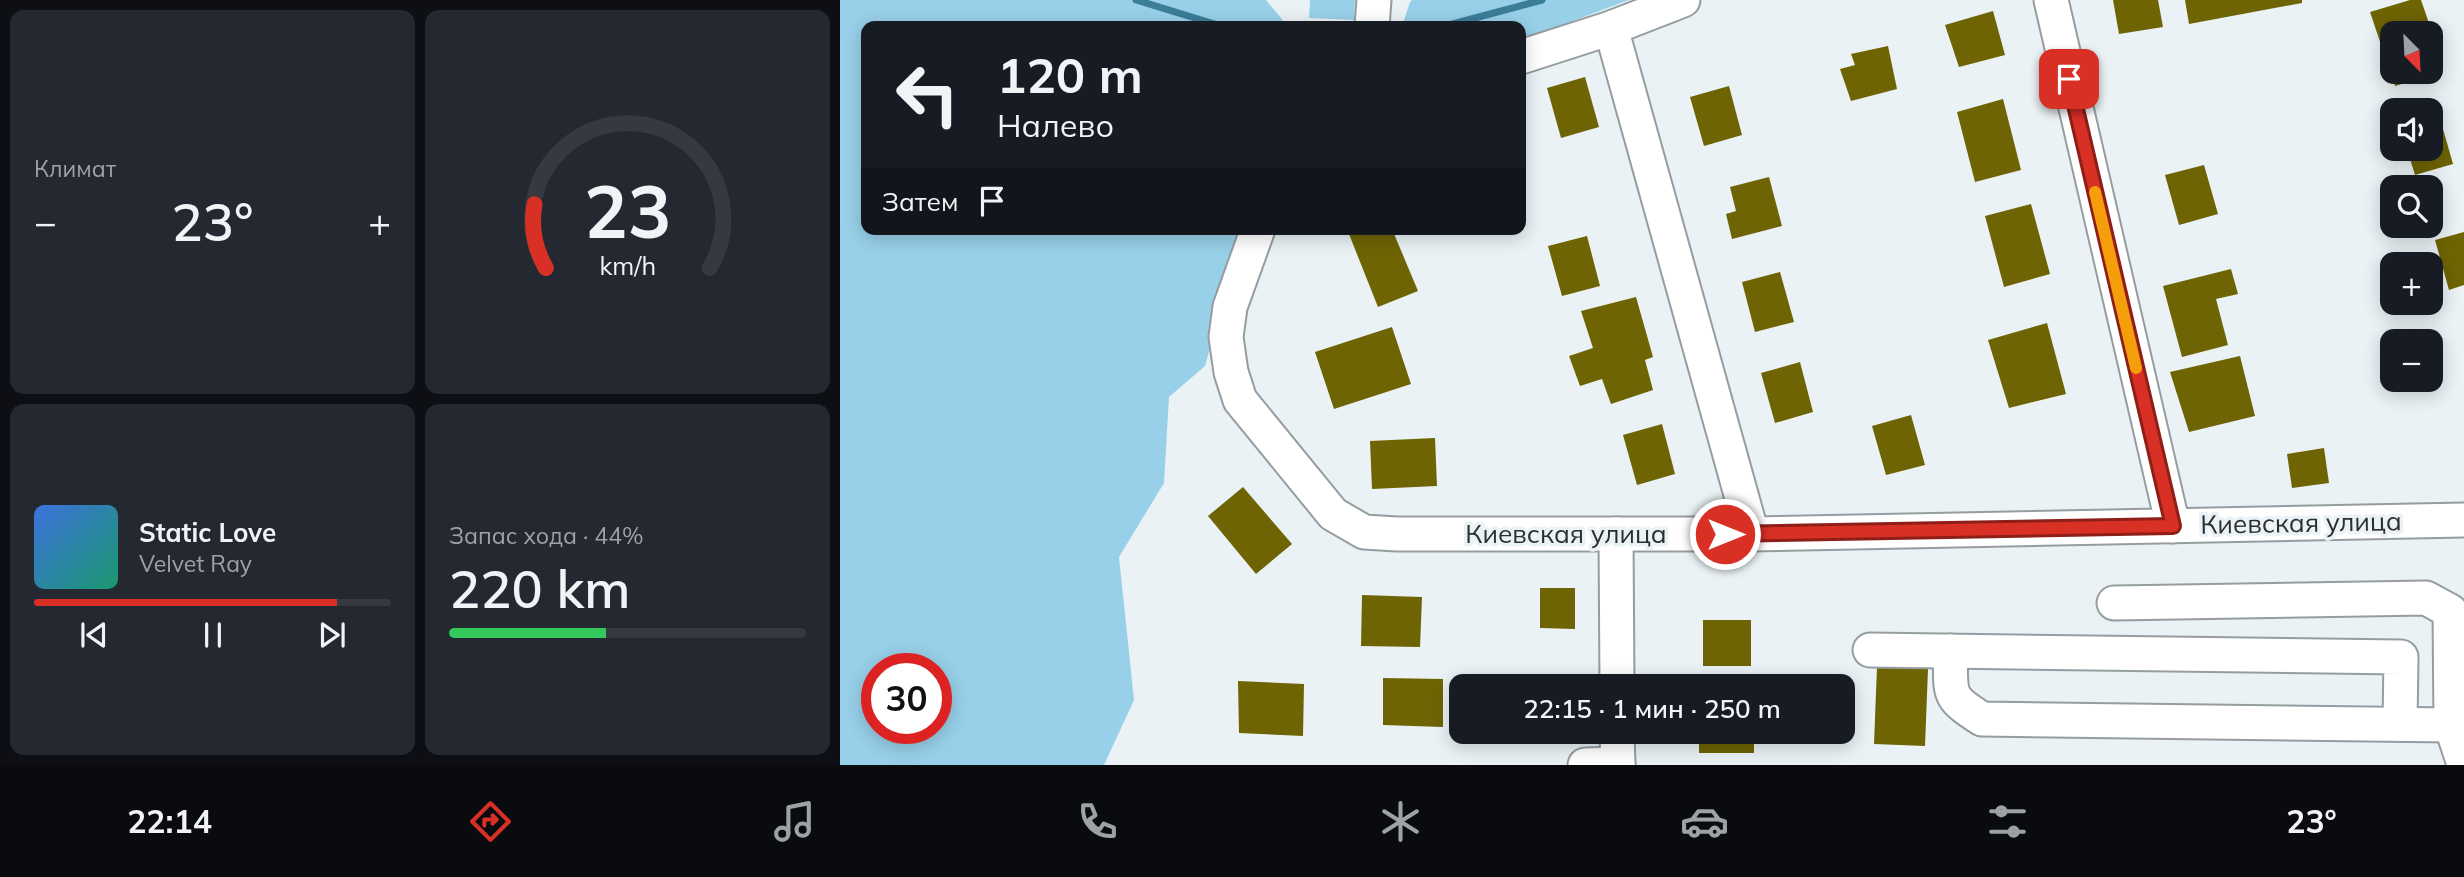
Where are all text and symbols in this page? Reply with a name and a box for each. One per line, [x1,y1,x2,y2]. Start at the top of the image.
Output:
north arrow [2380,21,2443,84]
map controls [2380,21,2443,392]
text: 120 m [997,44,1143,105]
icon: left [882,49,973,140]
pin [2039,49,2099,109]
icon: arrive [2050,60,2088,98]
button: sound [2380,98,2443,161]
text: Налево [997,105,1114,145]
text: Климат [34,154,116,183]
text: 23 [584,165,671,256]
button: search [2380,175,2443,238]
icon: arrive [973,182,1011,220]
text: Затем [882,185,959,218]
text: 23° [172,189,253,254]
text: − [34,198,57,246]
text: + [368,198,391,246]
text: km/h [599,250,656,281]
button: + [2380,252,2443,315]
button: − [2380,329,2443,392]
position arrow [1688,497,1762,571]
street label: Киевская улица [2200,504,2402,541]
text: Static Love [139,516,276,549]
street label: Киевская улица [1465,517,1667,550]
text: Запас хода · 44% [449,521,644,550]
text: Velvet Ray [139,549,252,578]
text: 220 km [449,556,630,621]
icon: previous [75,616,113,654]
icon: pause [194,616,232,654]
icon: next [313,616,351,654]
speed limit sign: 30 [861,653,952,744]
text: 22:15 · 1 мин · 250 m [1523,692,1781,725]
icon: directions [466,797,515,846]
icon: music [770,797,819,846]
icon: phone [1073,797,1122,846]
icon: climate [1376,797,1425,846]
icon: car [1680,797,1729,846]
icon: filters [1983,797,2032,846]
text: 22:14 [127,801,212,841]
text: 23° [2286,801,2337,841]

